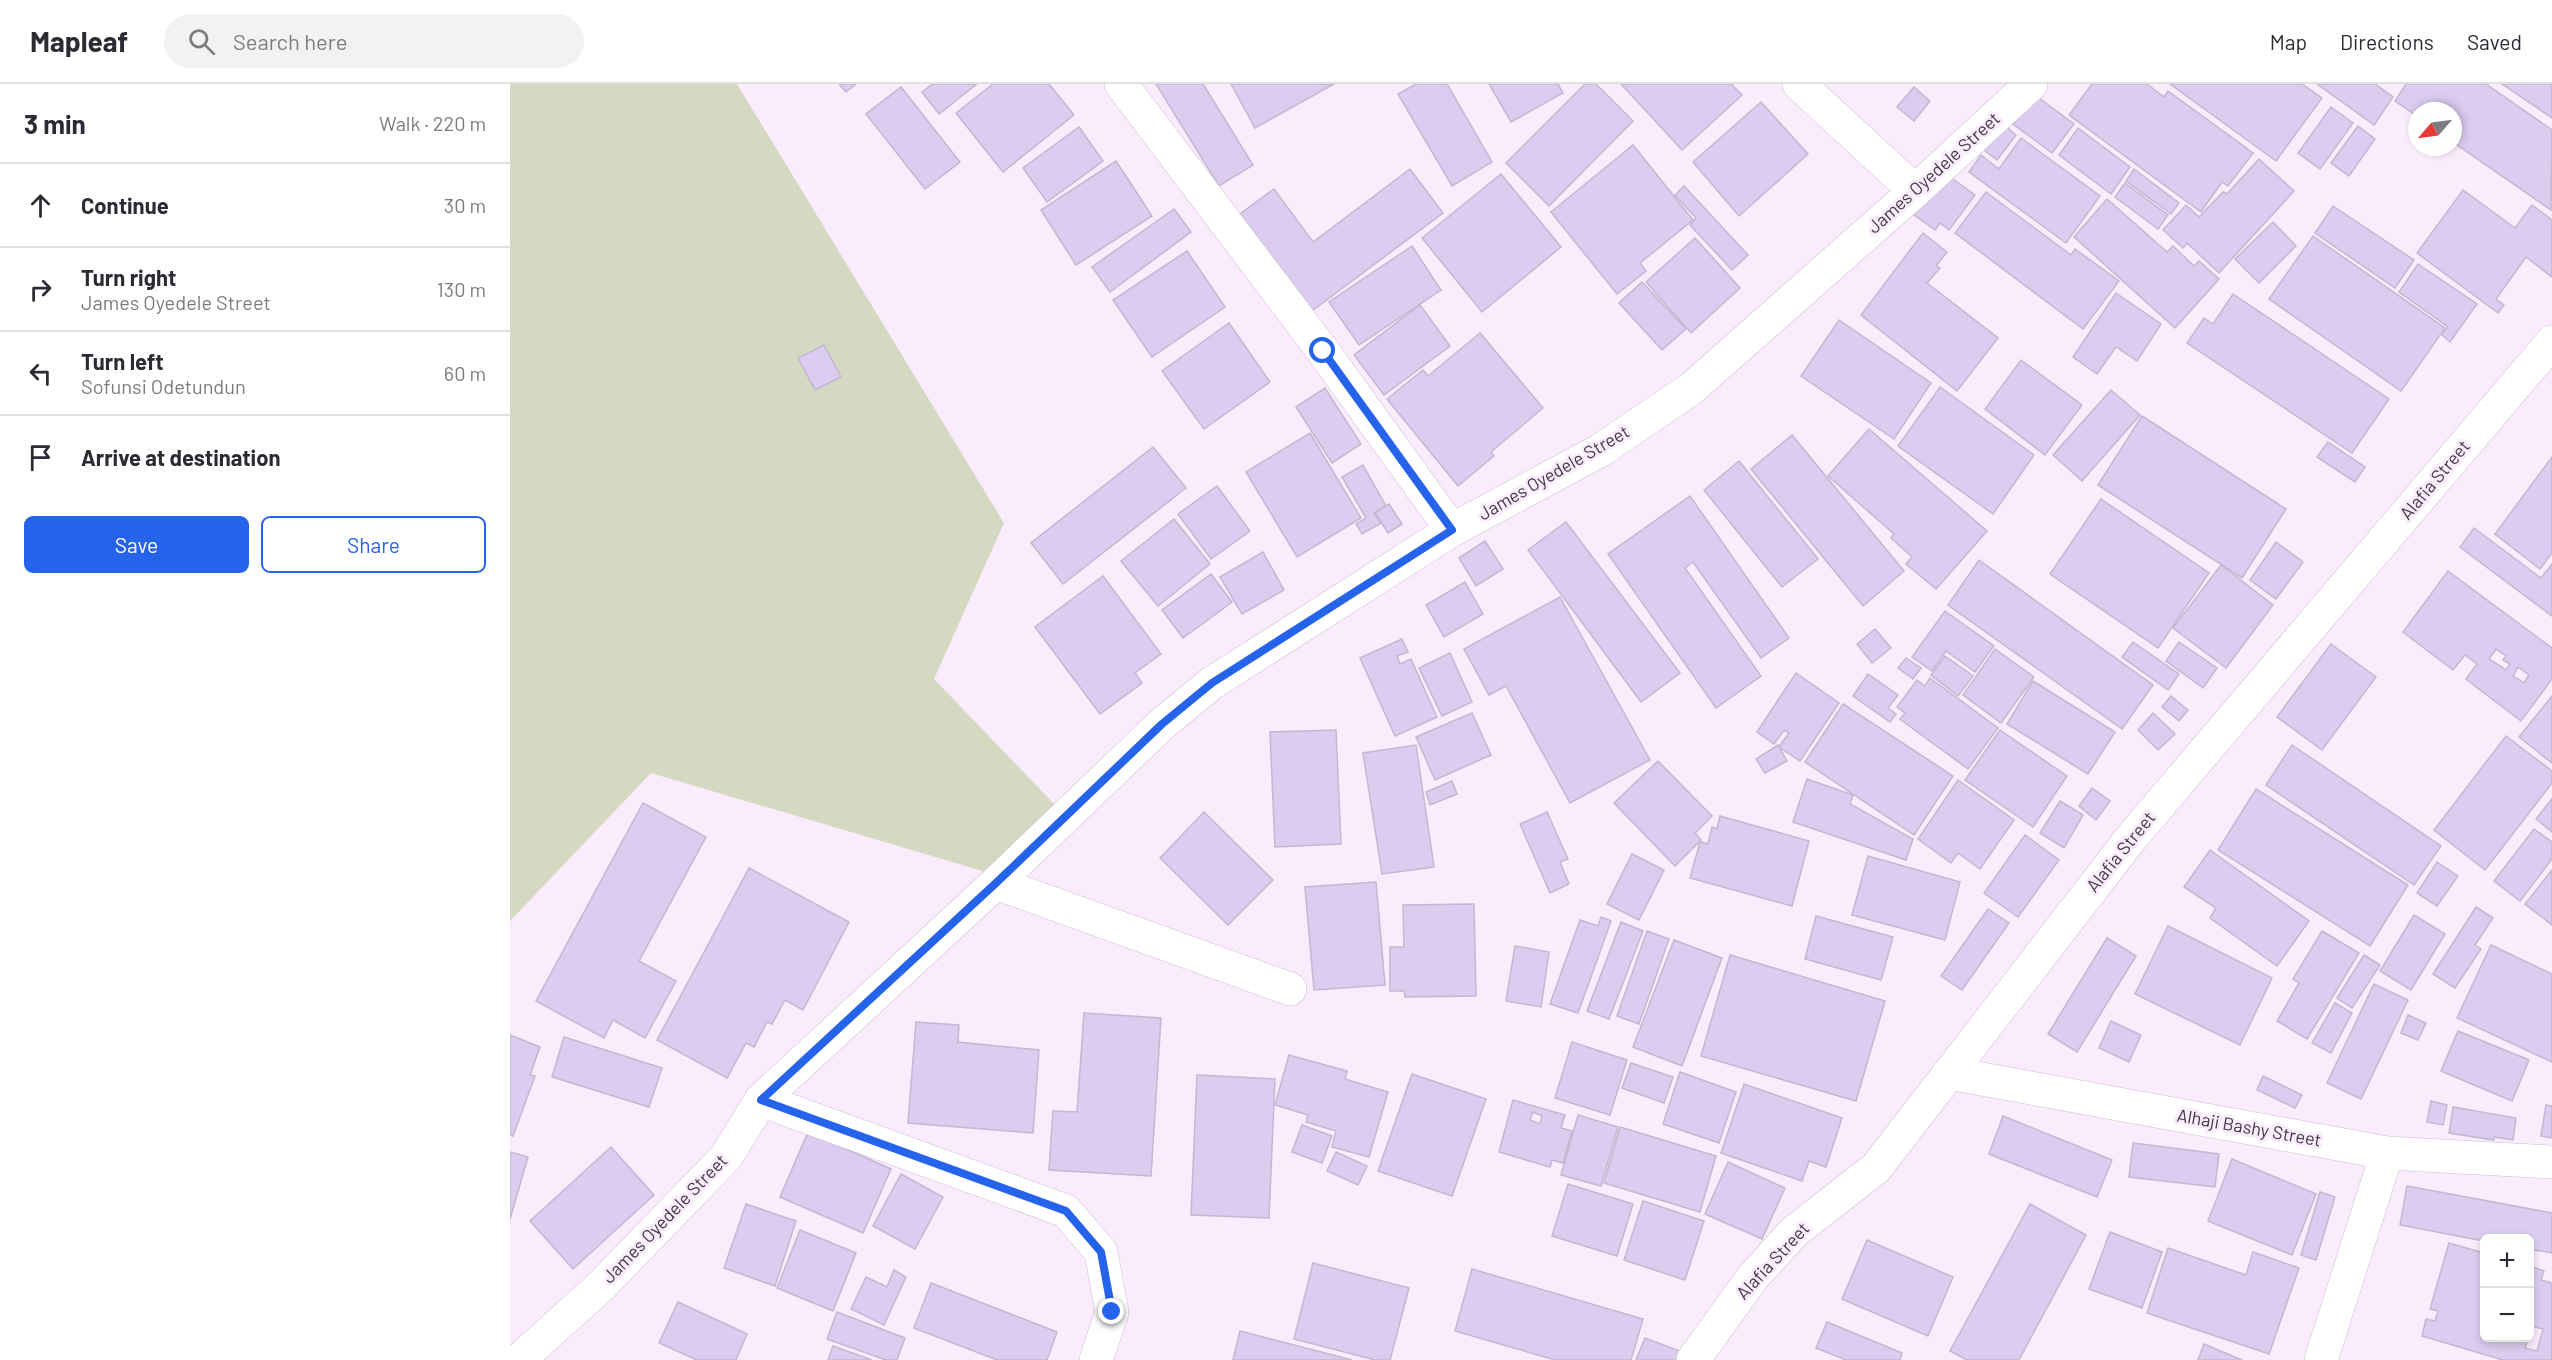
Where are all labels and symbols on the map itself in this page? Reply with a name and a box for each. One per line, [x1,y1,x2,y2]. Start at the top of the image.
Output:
north arrow [2408,102,2462,156]
street label: James Oyedele Street [1863,107,2004,238]
route start [1309,337,1335,363]
street label: James Oyedele Street [1474,420,1633,524]
street label: Alafia Street [2395,435,2474,524]
street label: Alafia Street [2081,807,2159,896]
street label: Alhaji Bashy Street [2175,1103,2323,1151]
street label: James Oyedele Street [597,1149,731,1287]
street label: Alafia Street [1731,1217,1813,1303]
route end [1098,1298,1124,1324]

